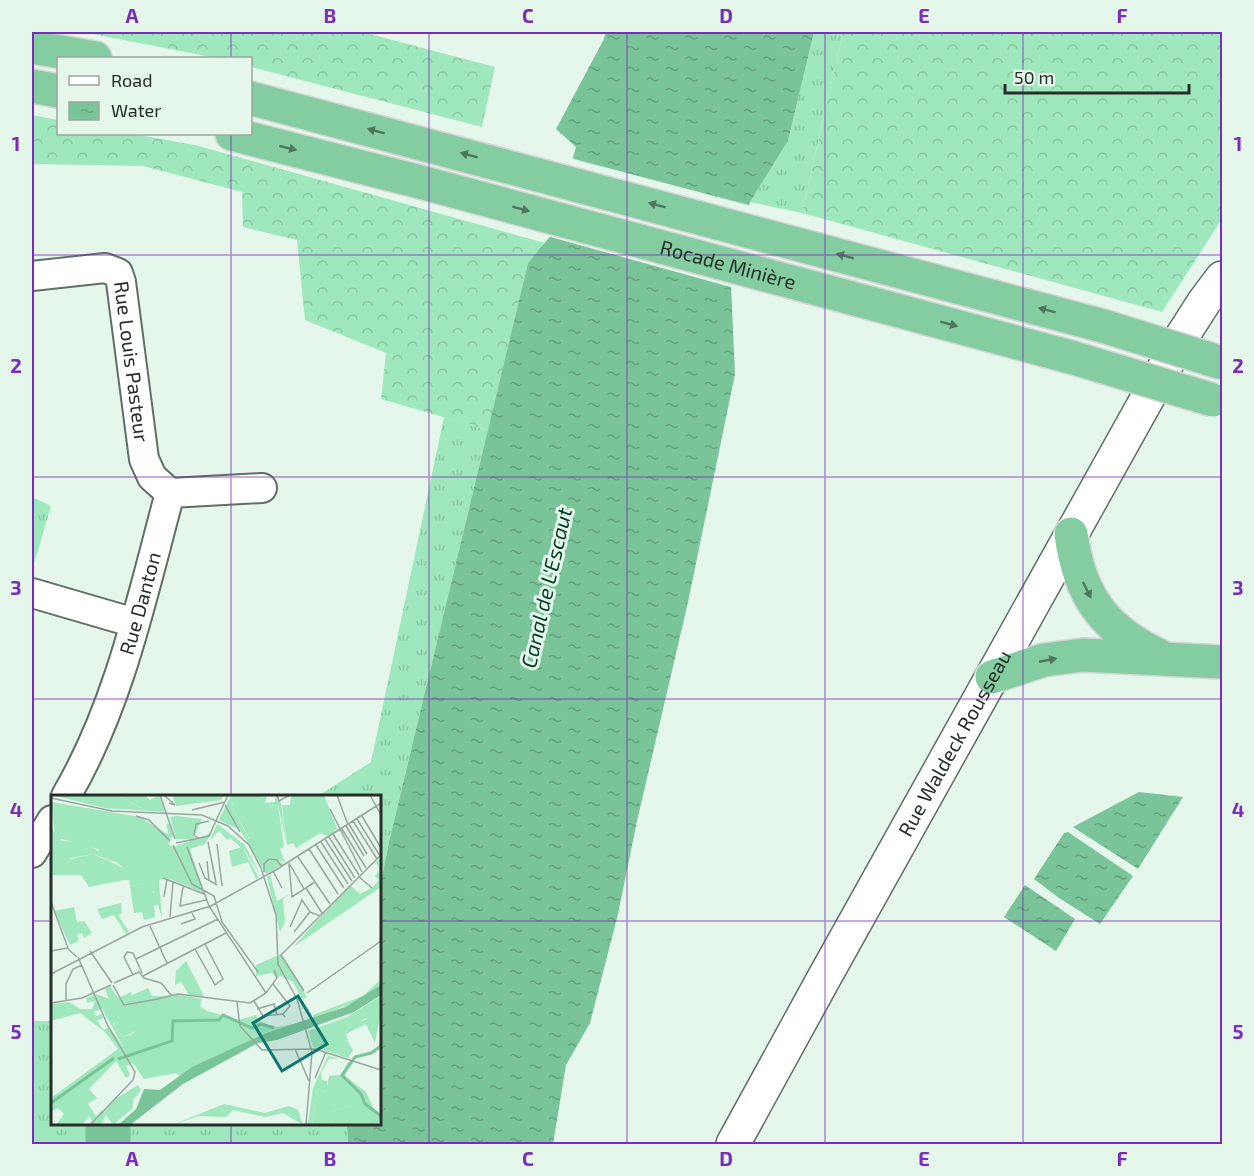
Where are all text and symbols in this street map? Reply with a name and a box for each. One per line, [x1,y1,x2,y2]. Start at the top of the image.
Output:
text: A [125,3,139,27]
text: B [324,3,336,27]
text: C [522,3,534,27]
text: D [719,3,733,27]
text: E [918,3,930,27]
text: F [1116,3,1128,27]
legend [57,57,252,135]
scale bar [1005,57,1190,95]
text: 50 m [1014,66,1054,88]
text: Road [111,69,152,91]
text: Water [111,99,161,121]
one-way arrow [367,125,385,135]
text: 1 [12,131,20,155]
text: 1 [1234,131,1242,155]
one-way arrow [279,144,297,153]
one-way arrow [460,150,478,159]
one-way arrow [648,200,666,210]
one-way arrow [512,205,530,214]
street label: Rocade Minière [658,234,799,294]
one-way arrow [836,251,854,260]
street label: Rue Louis Pasteur [110,279,155,443]
one-way arrow [1038,304,1056,314]
one-way arrow [940,319,959,329]
text: 2 [10,353,22,377]
text: 2 [1232,353,1244,377]
water label: Canal de L'Escaut [515,505,576,670]
street label: Rue Danton [114,549,165,657]
text: 3 [10,575,22,599]
text: 3 [1232,575,1244,599]
one-way arrow [1081,581,1091,599]
street label: Rue Waldeck Rousseau [893,646,1016,840]
one-way arrow [1038,655,1057,664]
inset map [51,795,381,1125]
text: 4 [10,797,23,821]
text: 4 [1232,797,1245,821]
text: 5 [10,1019,22,1043]
text: 5 [1232,1019,1244,1043]
text: A [125,1146,139,1170]
text: B [324,1146,336,1170]
text: C [522,1146,534,1170]
text: D [719,1146,733,1170]
text: E [918,1146,930,1170]
text: F [1116,1146,1128,1170]

